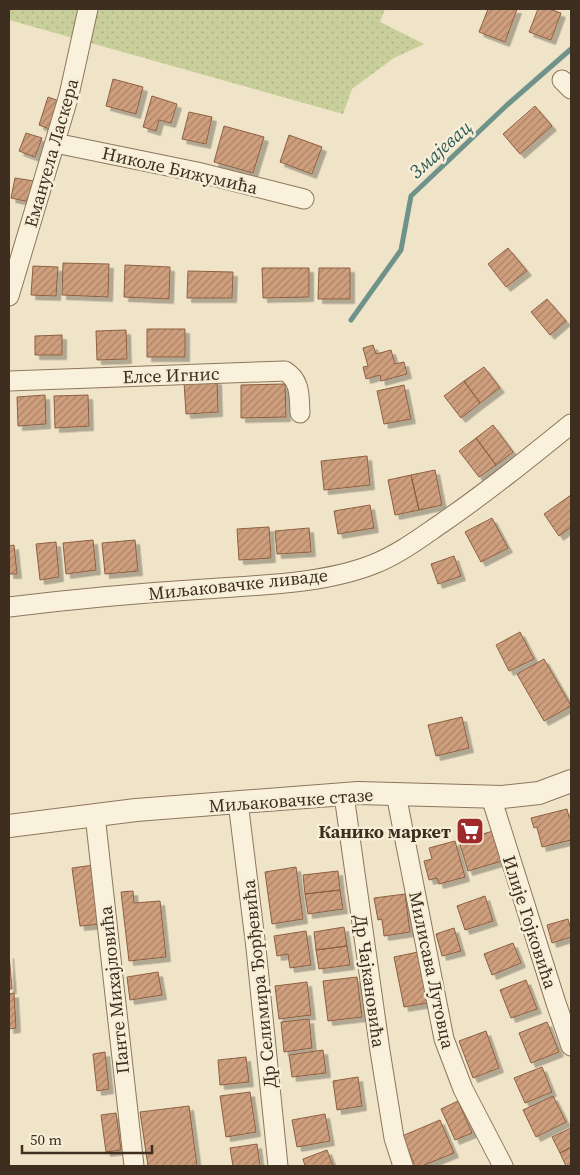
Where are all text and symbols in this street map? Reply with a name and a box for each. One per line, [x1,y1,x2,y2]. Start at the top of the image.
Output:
street label: Емануела Ласкера [18,75,84,230]
water label: Змајевац [403,114,477,184]
street label: Николе Бижумића [100,140,261,200]
street label: Елсе Игнис [122,361,220,389]
street label: Миљаковачке ливаде [147,562,329,606]
street label: Миљаковачке стазе [208,782,374,818]
supermarket icon: Канико маркет [455,816,485,846]
place label: Канико маркет [318,819,451,844]
street label: Илије Гојковића [497,852,564,993]
street label: Др Селимира Ђорђевића [236,878,282,1090]
street label: Милисава Лутовца [403,889,461,1052]
street label: Панте Михајловића [93,904,135,1075]
street label: Др Чајкановића [348,913,392,1050]
scale bar [22,1122,152,1154]
text: 50 m [30,1129,62,1150]

